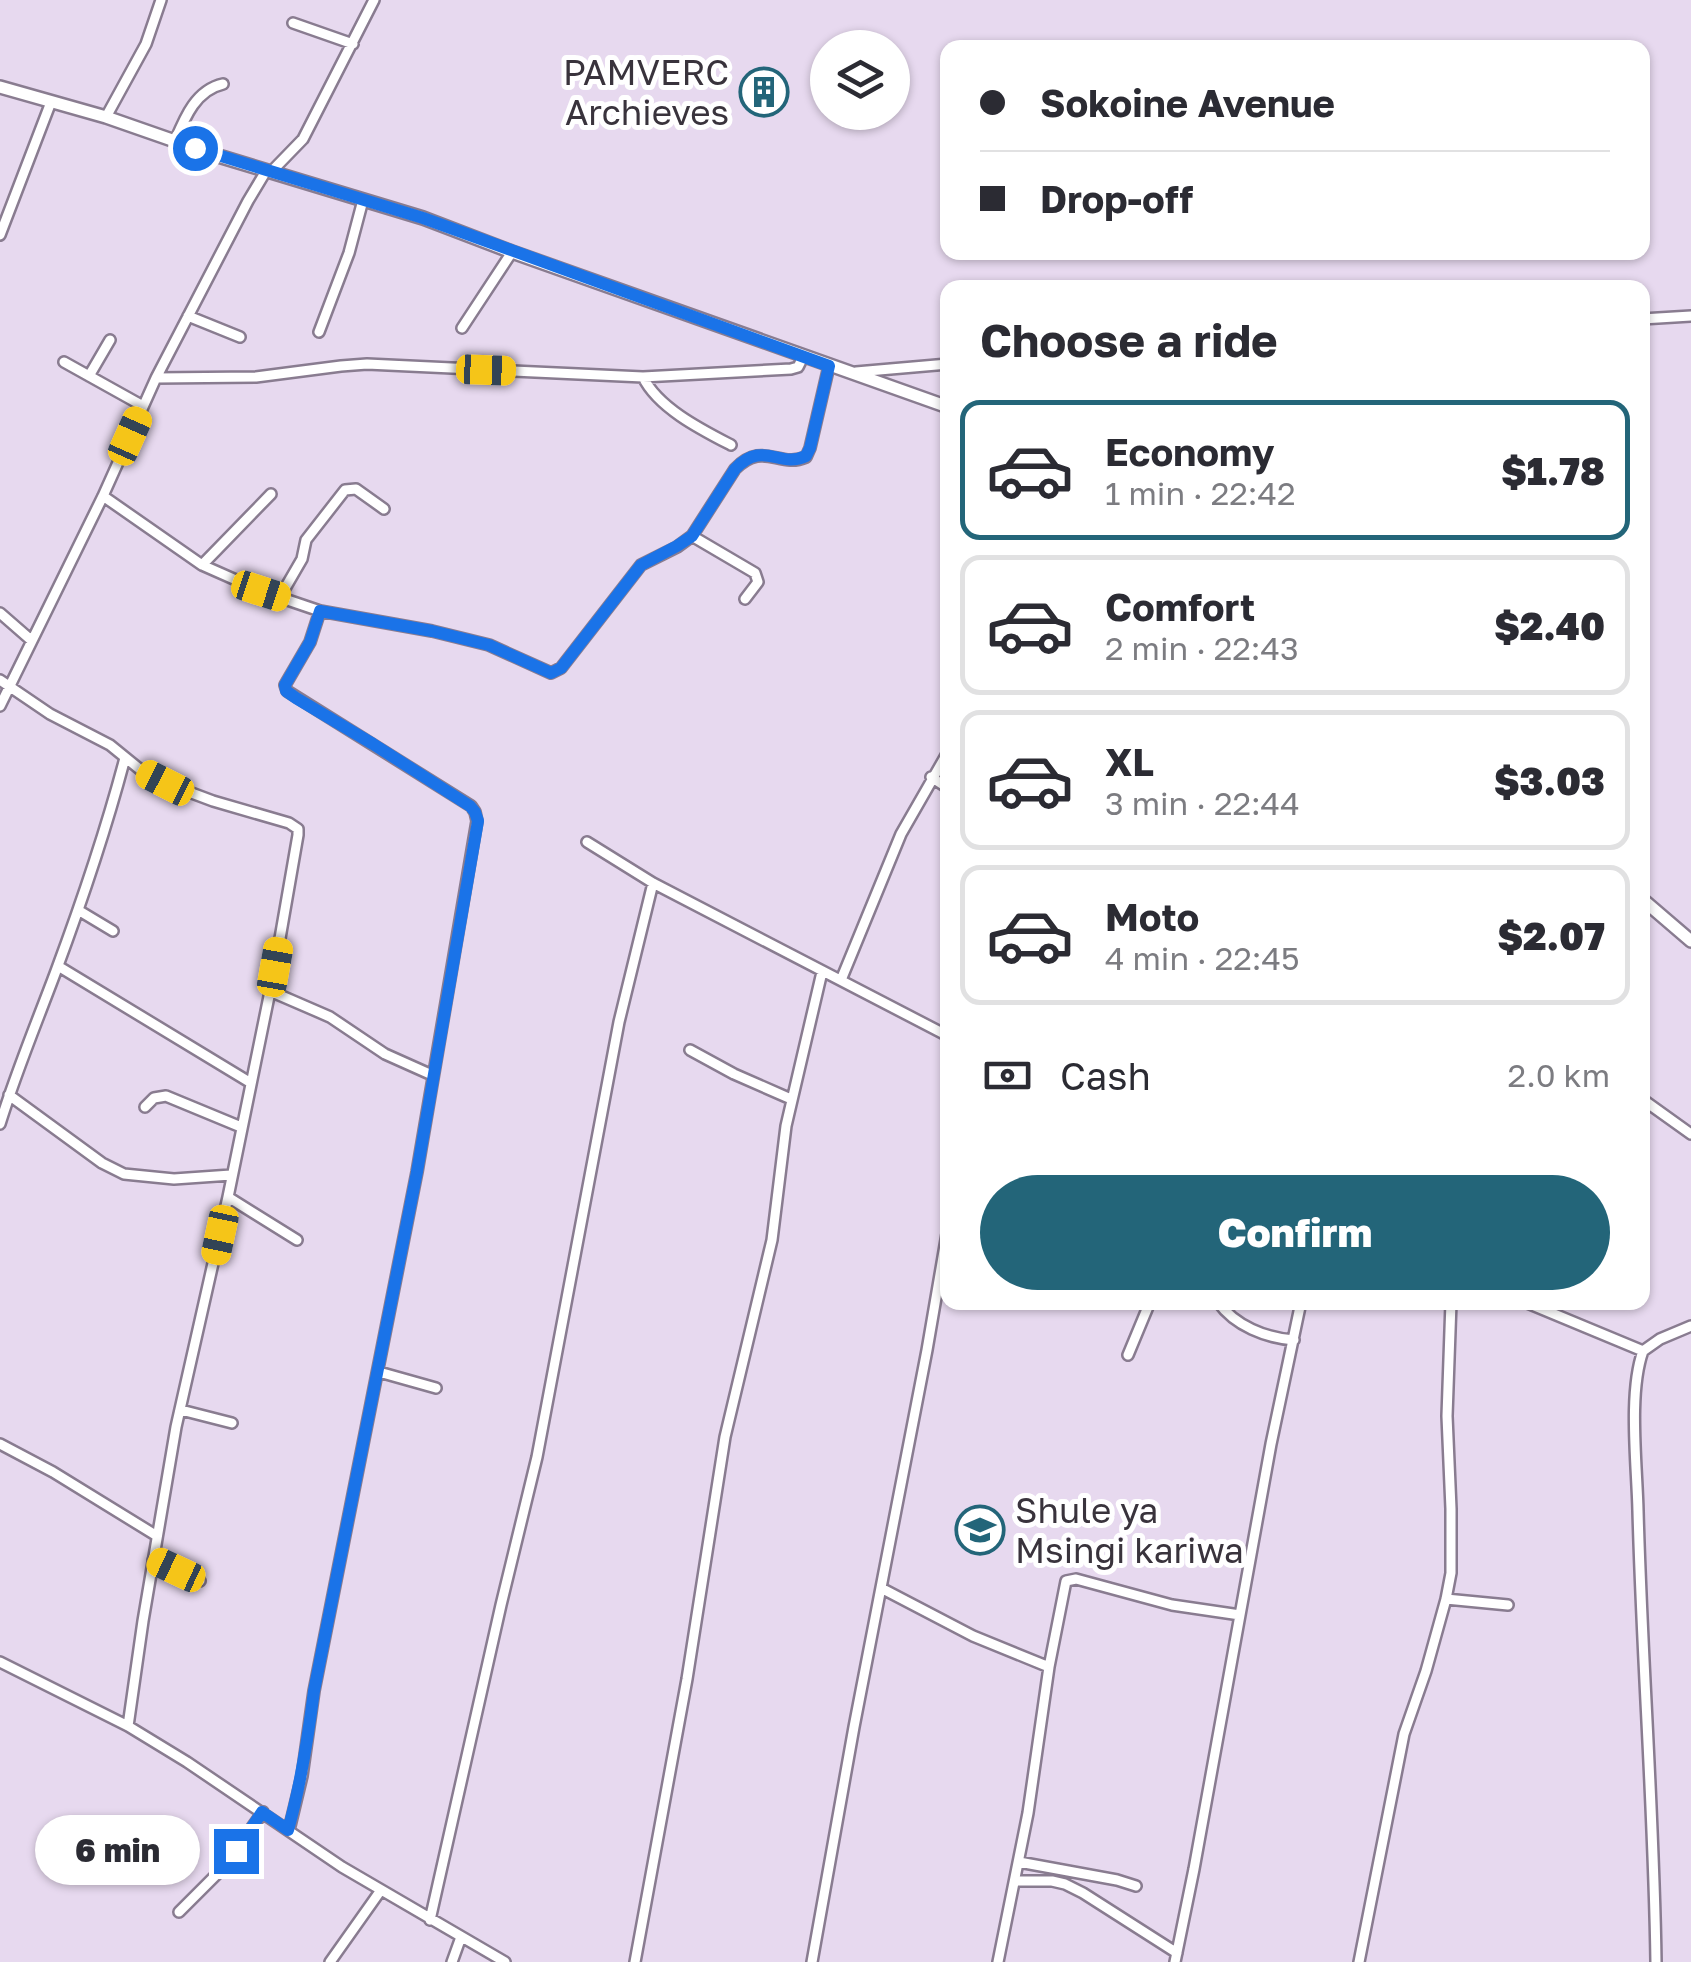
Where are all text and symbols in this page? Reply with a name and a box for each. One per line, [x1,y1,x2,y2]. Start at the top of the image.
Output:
map controls [810,30,910,130]
button: layers [810,30,910,130]
place label: PAMVERC Archieves [563,51,729,133]
building icon: PAMVERC Archieves [738,66,790,118]
text: Sokoine Avenue [1040,80,1335,125]
route start [173,126,218,171]
text: Drop-off [1040,176,1193,221]
text: Choose a ride [980,313,1278,367]
car [455,354,517,386]
car [104,402,156,470]
icon: car [985,425,1075,515]
text: Economy [1105,429,1274,474]
text: $1.78 [1501,448,1605,493]
text: 1 min · 22:42 [1105,474,1296,512]
car [228,567,294,615]
icon: car [985,580,1075,670]
text: Comfort [1105,584,1255,629]
text: $2.40 [1494,603,1605,648]
text: 2 min · 22:43 [1105,629,1299,667]
icon: car [985,735,1075,825]
text: XL [1105,739,1154,784]
car [131,756,199,810]
text: $3.03 [1494,758,1605,803]
text: 3 min · 22:44 [1105,784,1300,822]
icon: car [985,890,1075,980]
text: Moto [1105,894,1199,939]
text: $2.07 [1498,913,1605,958]
car [255,935,295,999]
text: 4 min · 22:45 [1105,939,1300,977]
icon: cash [980,1048,1035,1103]
text: Cash [1060,1053,1151,1098]
text: 2.0 km [1508,1056,1610,1094]
button: Confirm [980,1175,1610,1290]
car [199,1203,241,1267]
place label: Shule ya Msingi kariwa [1015,1489,1244,1571]
school or university icon: Shule ya Msingi kariwa [954,1504,1006,1556]
car [142,1544,210,1596]
callout: 6 min [36,1816,201,1886]
route end [214,1829,259,1874]
text: 6 min [75,1831,160,1869]

